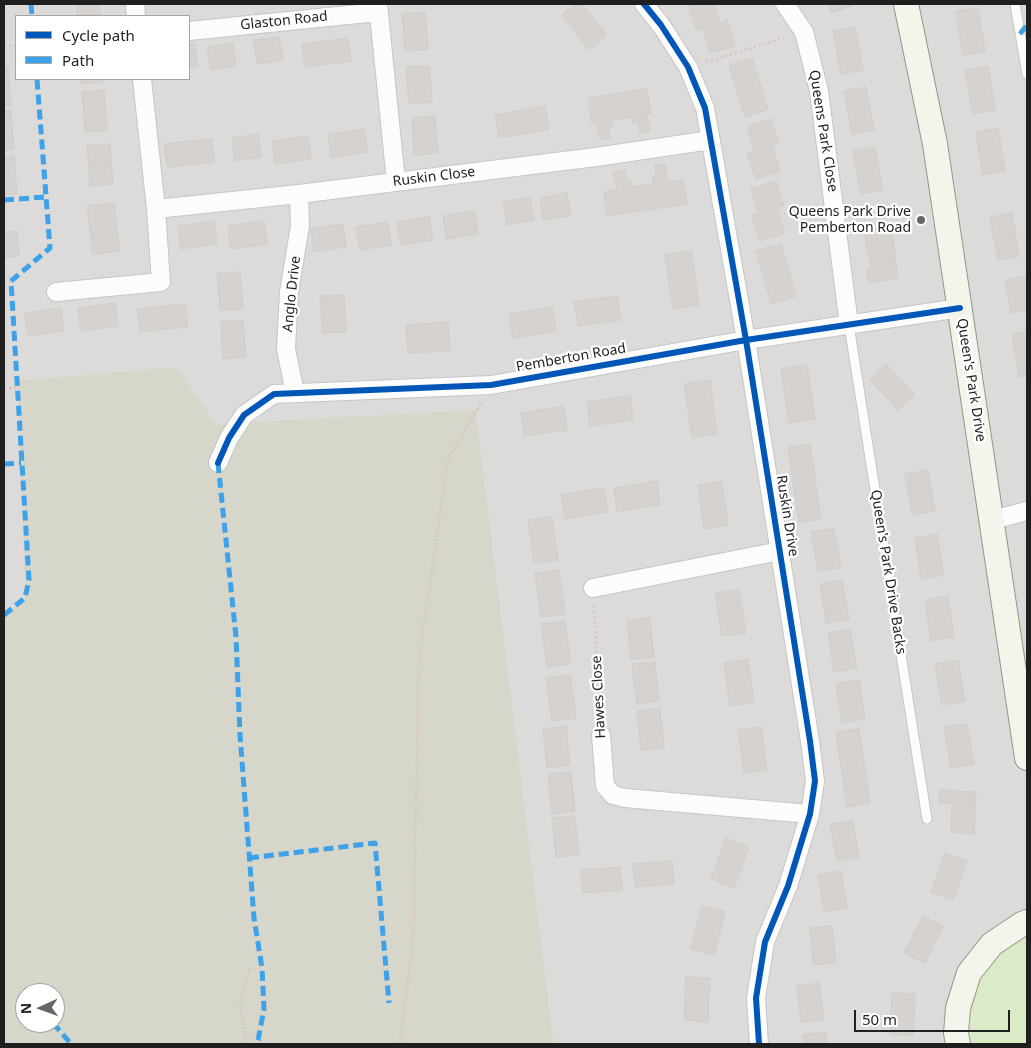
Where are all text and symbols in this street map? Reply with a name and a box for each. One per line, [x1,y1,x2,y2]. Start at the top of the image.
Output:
street label: Glaston Road [239,8,329,34]
legend [15,15,190,80]
text: Cycle path [62,25,135,45]
text: Path [62,50,94,70]
street label: Queens Park Close [805,69,841,193]
street label: Ruskin Close [392,164,476,190]
place label: Queens Park Drive Pemberton Road [789,204,911,236]
marker: Queens Park Drive Pemberton Road [915,214,927,226]
street label: Anglo Drive [280,255,304,333]
street label: Queen's Park Drive [953,317,989,443]
street label: Pemberton Road [515,340,627,376]
street label: Ruskin Drive [772,474,802,558]
street label: Queen's Park Drive Backs [867,489,909,655]
street label: Hawes Close [588,655,610,739]
north arrow [15,983,65,1033]
scale bar [856,1000,1012,1032]
text: N [16,1002,35,1015]
text: 50 m [862,1009,897,1029]

